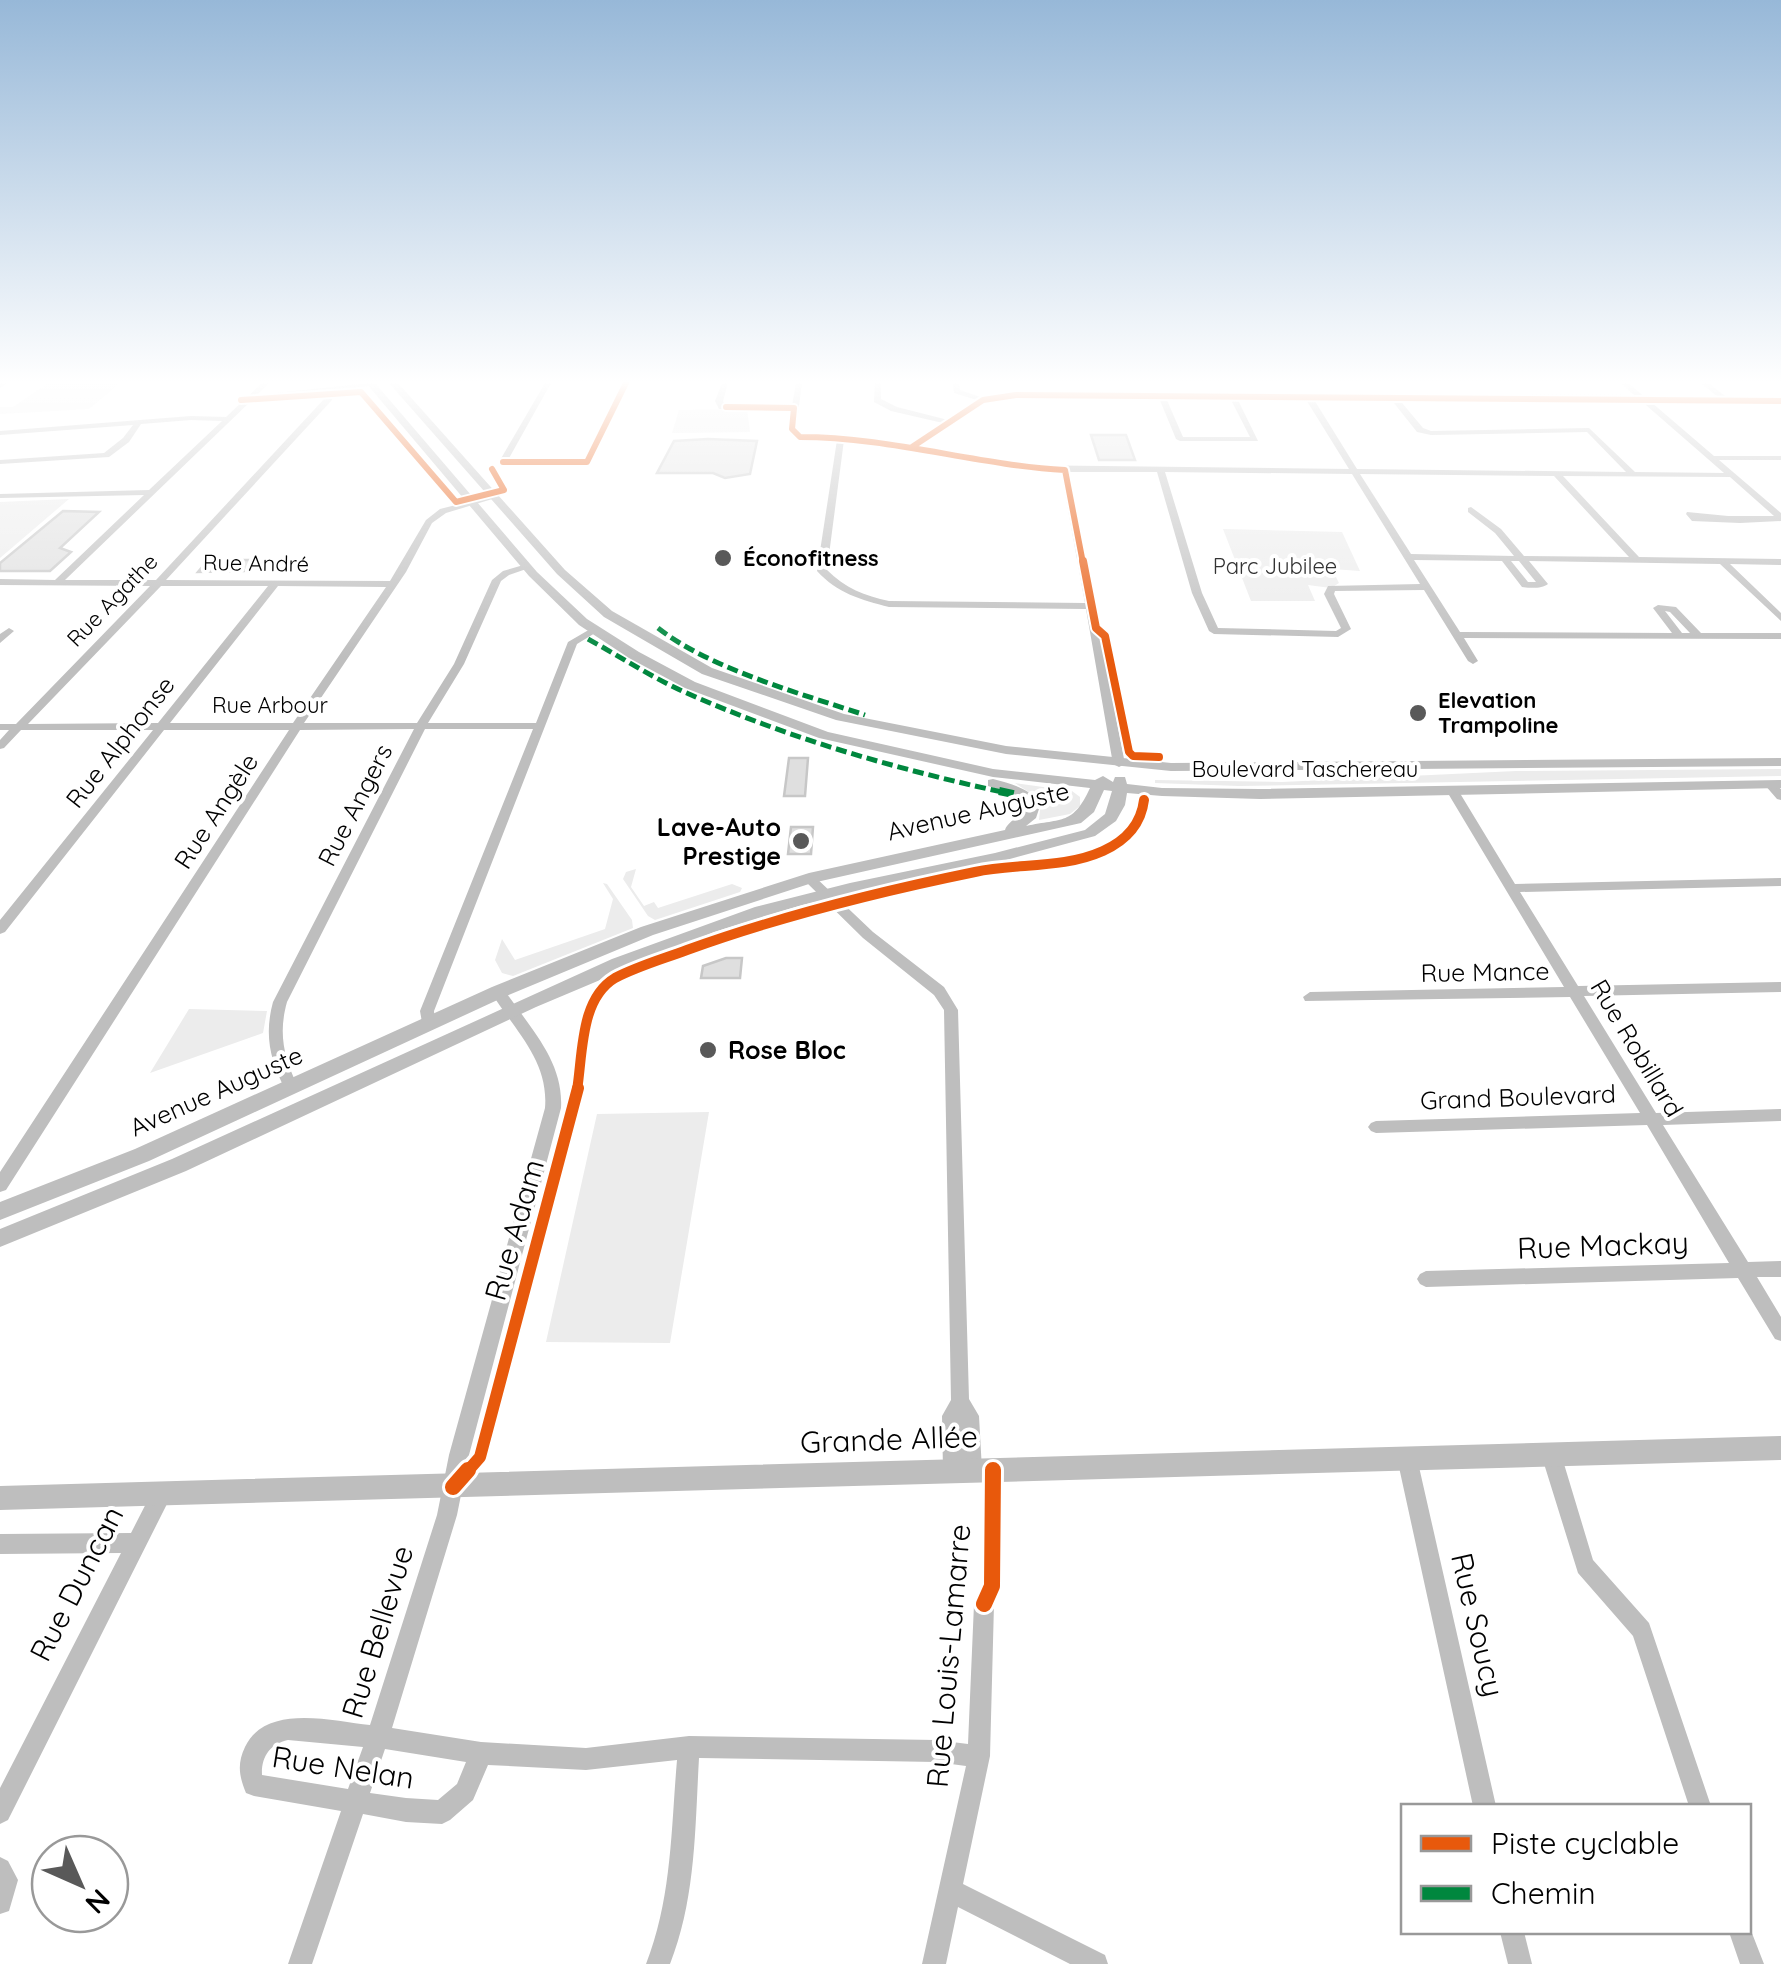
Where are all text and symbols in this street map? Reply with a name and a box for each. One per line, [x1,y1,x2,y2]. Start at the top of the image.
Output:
place label: Éconofitness [743,544,879,572]
street label: Rue Agathe [61,547,163,653]
marker: Éconofitness [712,547,734,569]
street label: Rue André [203,548,309,578]
park label: Parc Jubilee [1213,552,1337,580]
street label: Rue Alphonse [59,670,181,814]
place label: Elevation Trampoline [1438,686,1559,739]
street label: Rue Arbour [212,691,328,719]
marker: Elevation Trampoline [1407,702,1429,724]
street label: Rue Angers [311,739,399,871]
street label: Rue Angèle [167,747,264,874]
street label: Boulevard Taschereau [1192,755,1418,783]
street label: Avenue Auguste [884,774,1072,847]
place label: Lave-Auto Prestige [657,811,781,871]
marker: Lave-Auto Prestige [790,830,812,852]
street label: Rue Mance [1420,955,1550,988]
street label: Rue Robillard [1584,973,1691,1122]
place label: Rose Bloc [728,1034,846,1065]
street label: Avenue Auguste [125,1039,307,1143]
marker: Rose Bloc [697,1039,719,1061]
street label: Grand Boulevard [1420,1078,1616,1115]
street label: Rue Adam [476,1155,552,1305]
street label: Rue Mackay [1517,1223,1689,1267]
street label: Grande Allée [800,1417,978,1461]
street label: Rue Duncan [21,1500,131,1667]
street label: Rue Louis-Lamarre [918,1523,978,1789]
street label: Rue Bellevue [333,1541,421,1723]
street label: Rue Soucy [1443,1549,1513,1700]
street label: Rue Nelan [269,1737,417,1797]
legend [1401,1804,1751,1934]
text: Piste cyclable [1491,1824,1679,1862]
north arrow [30,1834,130,1934]
text: Chemin [1491,1874,1596,1912]
text: N [78,1882,118,1922]

